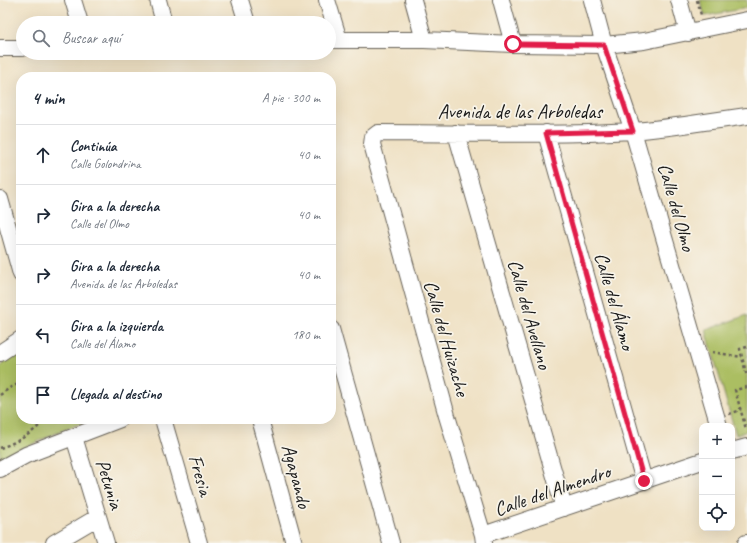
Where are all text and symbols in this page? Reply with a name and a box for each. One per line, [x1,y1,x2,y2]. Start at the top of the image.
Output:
search box [16,16,336,60]
icon: search [30,27,52,49]
text: Buscar aquí [62,29,121,48]
route start [504,35,522,53]
text: 4 min [32,88,65,109]
text: A pie · 300 m [262,90,320,106]
street label: Avenida de las Arboledas [438,99,604,124]
text: Continúa [70,137,117,156]
icon: ahead [32,144,54,166]
text: 40 m [298,147,320,163]
text: Calle Golondrina [70,156,141,172]
street label: Calle del Olmo [652,160,701,255]
text: Gira a la derecha [70,197,159,216]
icon: right [32,204,54,226]
text: 40 m [298,207,320,223]
text: Calle del Olmo [70,216,129,232]
street label: Calle del Álamo [589,249,641,355]
street label: Calle del Avellano [502,256,557,373]
text: Gira a la derecha [70,257,159,276]
icon: right [32,264,54,286]
text: 40 m [298,267,320,283]
text: Avenida de las Arboledas [70,276,177,292]
street label: Calle del Huizache [418,277,475,400]
text: Gira a la izquierda [70,317,163,336]
icon: left [32,324,54,346]
text: 180 m [292,327,320,343]
text: Calle del Álamo [70,336,135,352]
icon: arrive [32,384,54,406]
text: Llegada al destino [70,385,161,404]
map controls [699,423,735,531]
button: + [699,423,735,459]
street label: Agapando [276,441,317,512]
street label: Fresia [183,452,219,500]
street label: Petunia [90,456,129,513]
street label: Calle del Almendro [491,458,615,522]
button: − [699,459,735,495]
route end [635,472,653,490]
button: locate [699,495,735,531]

